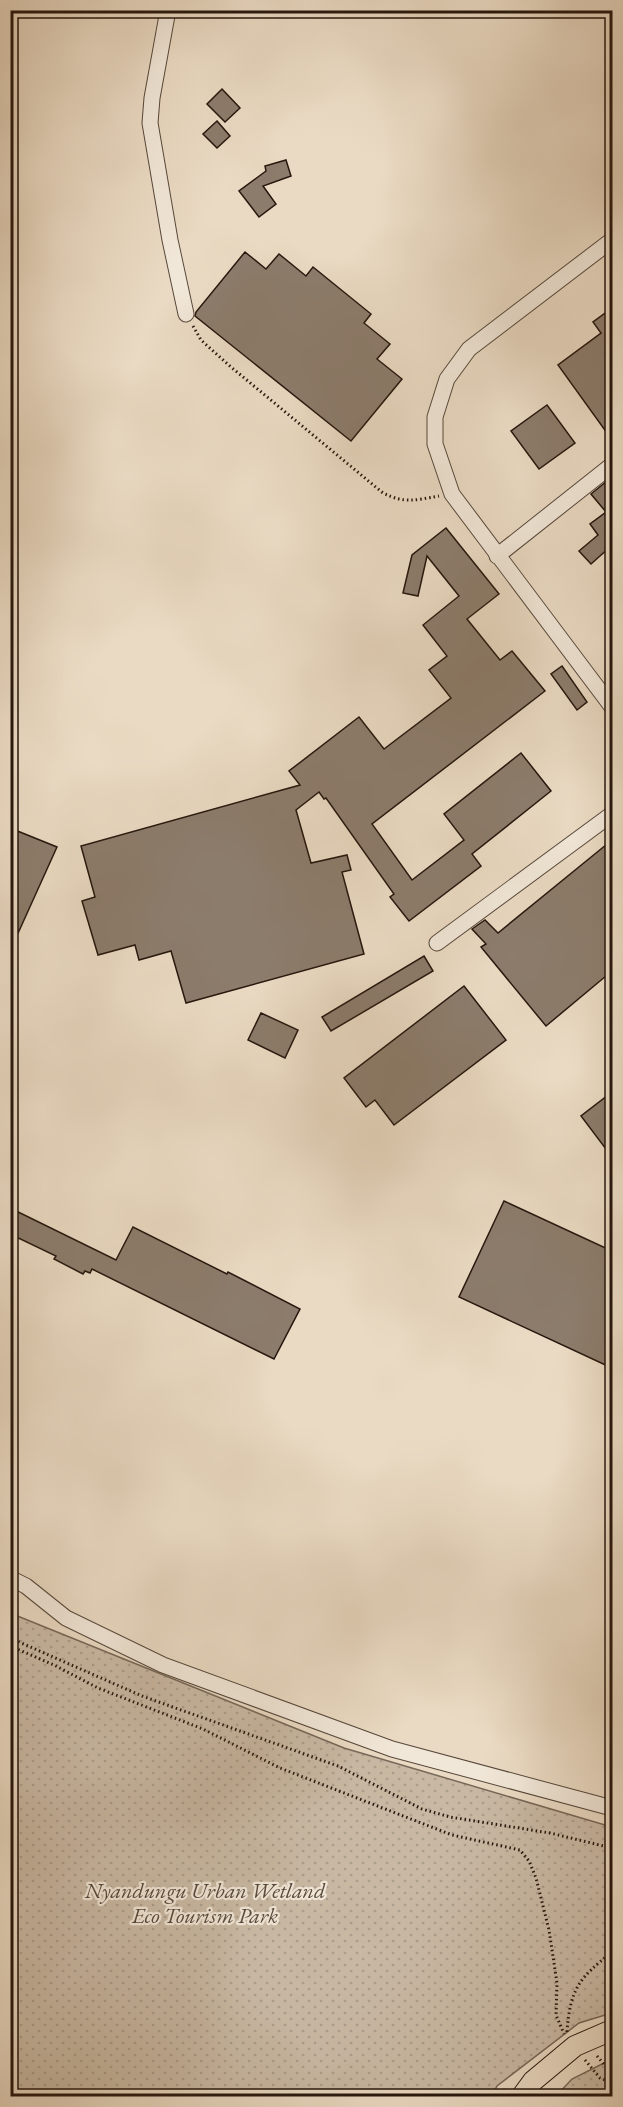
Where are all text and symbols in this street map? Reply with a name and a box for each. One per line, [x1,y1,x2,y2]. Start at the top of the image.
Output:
park label: Nyandungu Urban Wetland Eco Tourism Park [84,1876,326,1930]

